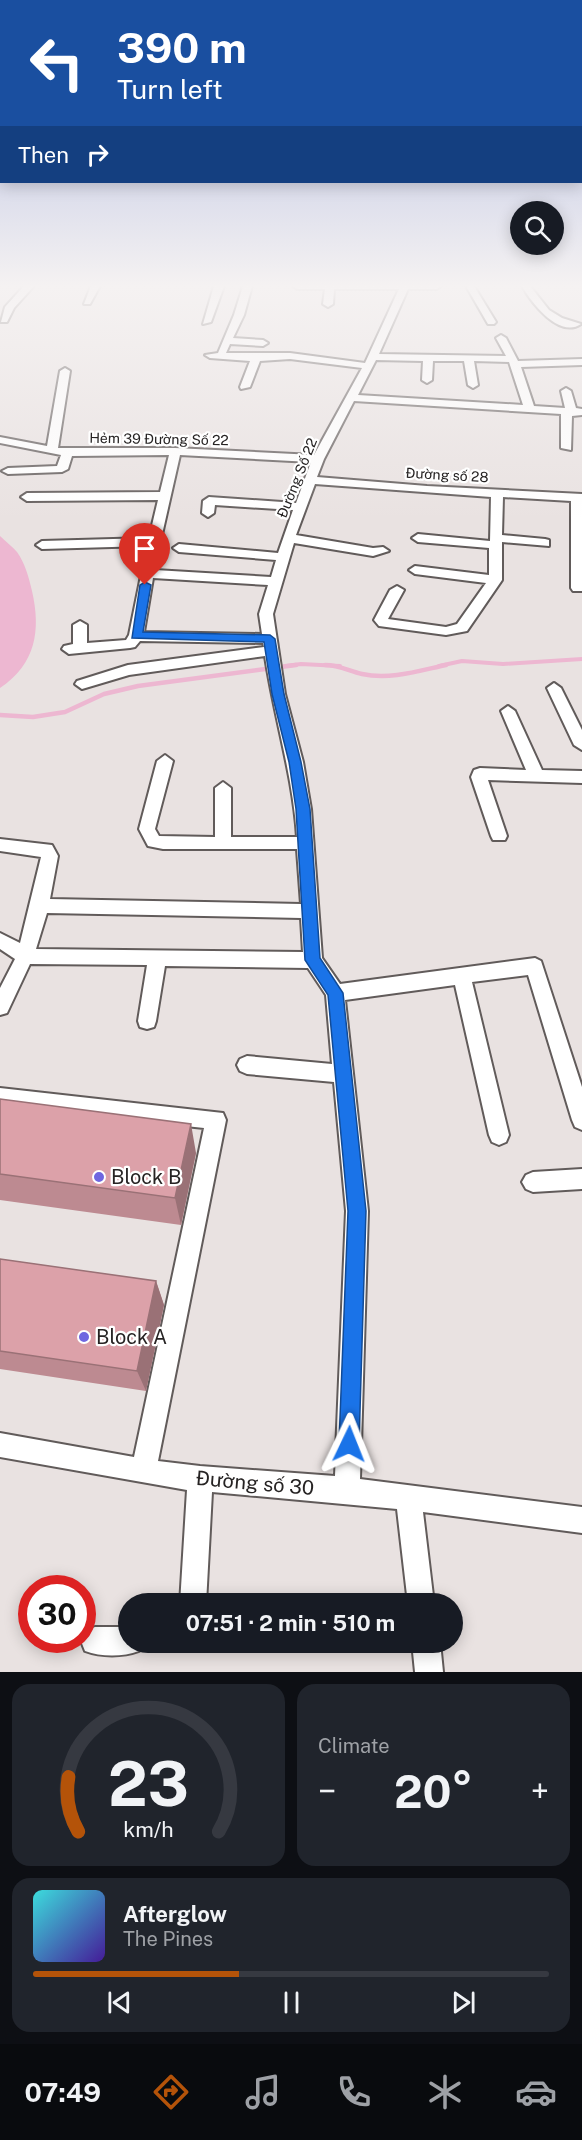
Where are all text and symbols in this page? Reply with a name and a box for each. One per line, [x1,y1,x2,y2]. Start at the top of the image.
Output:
text: 390 m [117,23,247,72]
icon: left [18,24,96,102]
text: Turn left [117,73,223,105]
icon: right [81,138,114,171]
text: Then [18,142,69,168]
map controls [510,201,564,255]
button: search [510,201,564,255]
street label: Hẻm 39 Đường Số 22 [89,430,229,448]
street label: Đường Số 22 [274,436,320,520]
street label: Đường số 28 [405,465,489,485]
pin [119,523,170,585]
icon: arrive [128,532,161,565]
place label: Block B [111,1165,182,1189]
marker: Block B [92,1170,106,1184]
place label: Block A [96,1325,167,1349]
marker: Block A [77,1330,91,1344]
position arrow [317,1412,381,1476]
street label: Đường số 30 [195,1466,315,1500]
speed limit sign: 30 [18,1575,96,1653]
text: 07:51 · 2 min · 510 m [186,1610,395,1636]
text: Climate [318,1734,390,1758]
text: 23 [108,1747,189,1820]
text: 20° [394,1765,473,1818]
text: − [318,1772,336,1810]
text: + [531,1772,549,1810]
text: km/h [123,1817,174,1842]
text: Afterglow [123,1901,227,1927]
text: The Pines [123,1927,213,1951]
icon: previous [103,1986,136,2019]
icon: pause [275,1986,308,2019]
icon: next [447,1986,480,2019]
icon: directions [150,2071,192,2113]
icon: music [242,2071,284,2113]
icon: phone [333,2071,375,2113]
icon: climate [424,2071,466,2113]
icon: car [515,2071,557,2113]
text: 07:49 [25,2076,101,2108]

